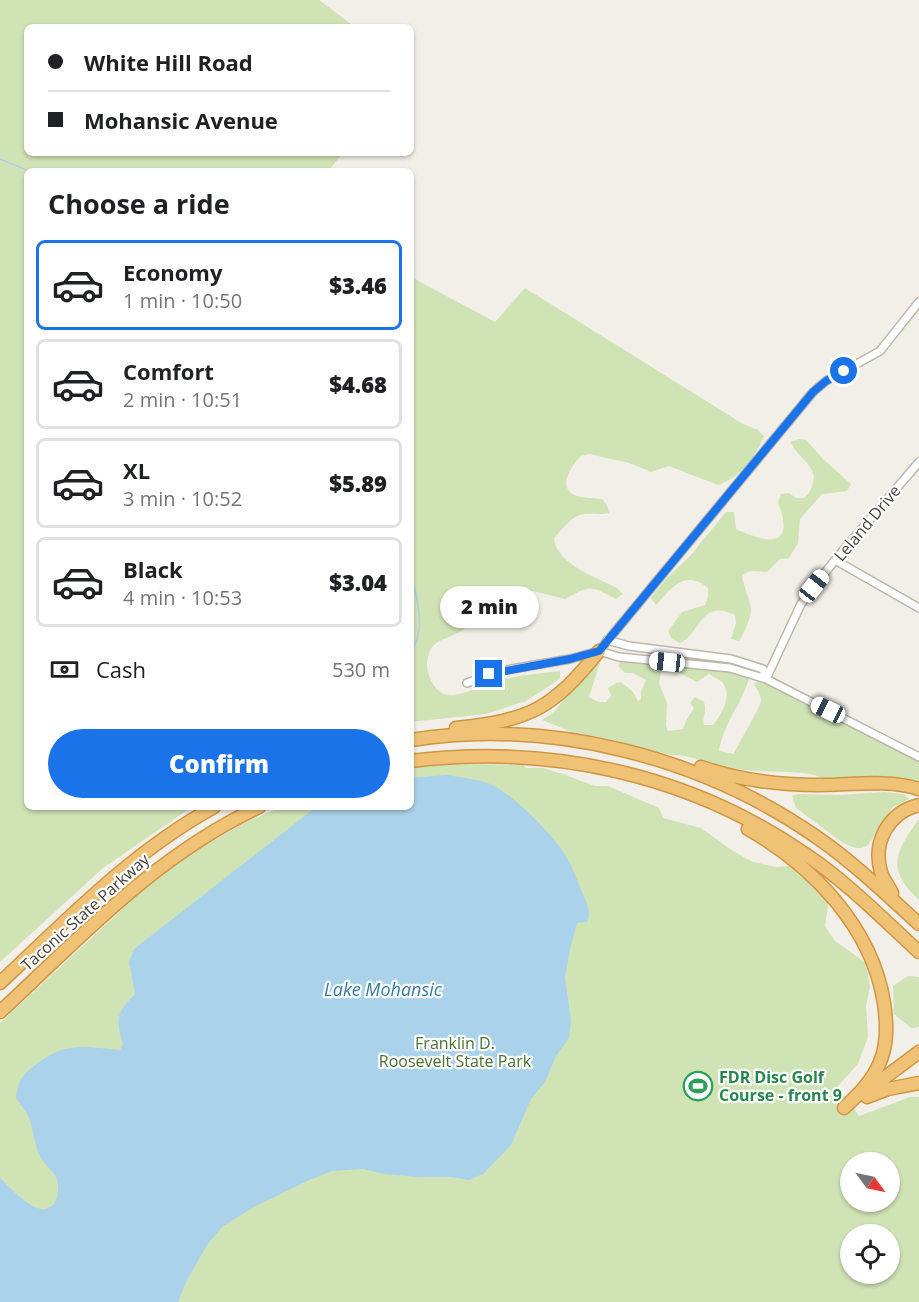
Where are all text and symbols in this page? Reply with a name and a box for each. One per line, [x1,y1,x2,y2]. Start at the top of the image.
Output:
text: White Hill Road [84,47,253,77]
text: Mohansic Avenue [84,105,278,135]
text: Choose a ride [48,185,230,222]
text: Economy [123,257,222,287]
icon: car [51,258,105,312]
text: $3.46 [329,270,387,300]
text: 1 min · 10:50 [123,287,242,314]
text: Comfort [123,356,214,386]
icon: car [51,357,105,411]
route start [830,357,857,384]
text: $4.68 [329,369,387,399]
text: 2 min · 10:51 [123,386,242,413]
text: XL [123,455,150,485]
icon: car [51,456,105,510]
text: $5.89 [329,468,387,498]
street label: Leland Drive [829,480,905,566]
text: 3 min · 10:52 [123,485,242,512]
text: Black [123,554,183,584]
icon: car [51,555,105,609]
car [796,566,832,606]
text: $3.04 [329,567,387,597]
text: 4 min · 10:53 [123,584,242,611]
callout: 2 min [440,587,538,629]
text: 2 min [461,593,518,620]
car [648,651,686,673]
icon: cash [48,653,81,686]
text: Cash [96,654,146,684]
text: 530 m [332,656,390,683]
route end [475,660,502,687]
car [808,694,848,726]
button: Confirm [48,729,390,798]
street label: Taconic State Parkway [16,848,155,976]
water label: Lake Mohansic [324,977,443,1001]
park label: Franklin D. Roosevelt State Park [379,1032,532,1072]
place label: FDR Disc Golf Course - front 9 [719,1066,842,1106]
sports icon: FDR Disc Golf Course - front 9 [682,1070,714,1102]
north arrow [840,1152,900,1212]
map controls [840,1152,900,1284]
button: locate [840,1224,900,1284]

